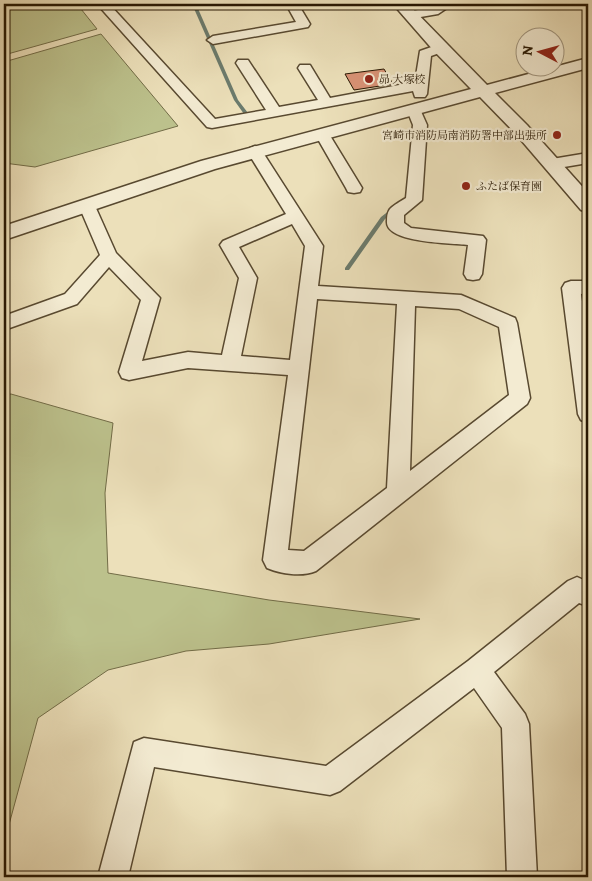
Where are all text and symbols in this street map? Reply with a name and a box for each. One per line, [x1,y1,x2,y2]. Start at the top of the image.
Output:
north arrow [514,28,564,78]
text: N [518,45,538,57]
place label: 昴 大塚校 [379,72,425,87]
marker: 昴 大塚校 [363,73,375,85]
place label: 宮崎市消防局南消防署中部出張所 [382,128,547,143]
marker: 宮崎市消防局南消防署中部出張所 [551,129,563,141]
place label: ふたば保育園 [476,179,542,194]
marker: ふたば保育園 [460,180,472,192]

